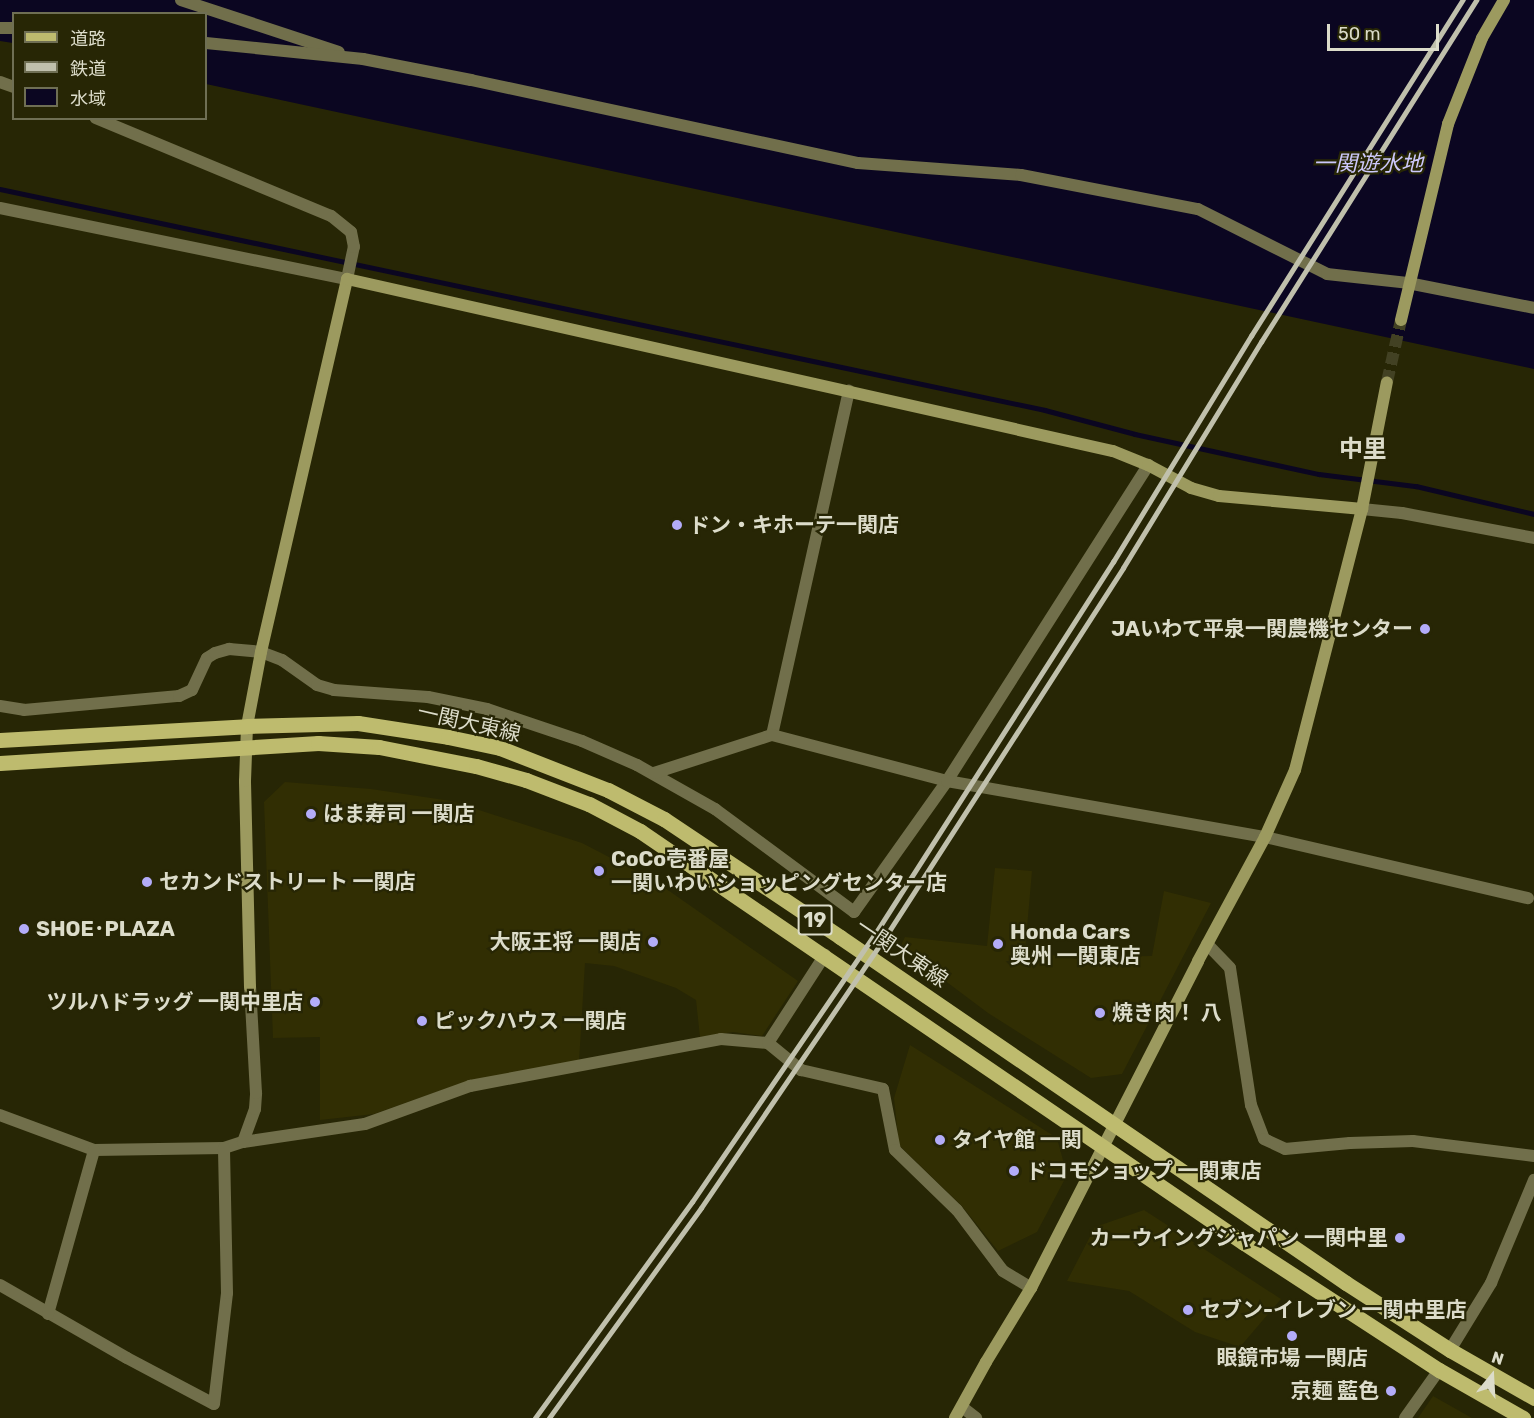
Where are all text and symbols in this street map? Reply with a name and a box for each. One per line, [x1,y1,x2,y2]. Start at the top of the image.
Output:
legend [12,12,207,120]
scale bar [1330,12,1442,50]
text: 50 m [1338,23,1381,45]
text: 道路 [70,28,106,50]
text: 鉄道 [70,58,106,80]
text: 水域 [70,88,106,110]
water label: 一関遊水地 [1313,151,1423,177]
district label: 中里 [1339,436,1387,464]
place label: ドン・キホーテ一関店 [689,512,899,538]
marker: ドン・キホーテ一関店 [670,518,684,532]
place label: JAいわて平泉一関農機センター [1111,616,1413,642]
marker: JAいわて平泉一関農機センター [1418,622,1432,636]
street label: 一関大東線 [415,699,523,747]
place label: はま寿司 一関店 [323,801,474,827]
marker: はま寿司 一関店 [304,807,318,821]
place label: CoCo壱番屋 一関いわいショッピングセンター店 [611,846,947,896]
marker: CoCo壱番屋 一関いわいショッピングセンター店 [592,864,606,878]
place label: セカンドストリート 一関店 [159,869,415,895]
marker: セカンドストリート 一関店 [140,875,154,889]
road number: 19 [797,903,833,937]
street label: 一関大東線 [851,913,953,993]
place label: SHOE･PLAZA [36,916,175,942]
place label: Honda Cars 奥州 一関東店 [1010,919,1140,969]
marker: SHOE･PLAZA [17,922,31,936]
place label: 大阪王将 一関店 [490,929,641,955]
marker: 大阪王将 一関店 [646,935,660,949]
marker: Honda Cars 奥州 一関東店 [991,937,1005,951]
place label: ツルハドラッグ 一関中里店 [47,989,303,1015]
marker: ツルハドラッグ 一関中里店 [308,995,322,1009]
place label: 焼き肉！ 八 [1112,1000,1221,1026]
marker: 焼き肉！ 八 [1093,1006,1107,1020]
place label: ピックハウス 一関店 [434,1008,627,1034]
marker: ピックハウス 一関店 [415,1014,429,1028]
place label: タイヤ館 一関 [952,1127,1082,1153]
marker: タイヤ館 一関 [933,1133,947,1147]
place label: ドコモショップ 一関東店 [1026,1158,1261,1184]
marker: ドコモショップ 一関東店 [1007,1164,1021,1178]
place label: カーウイングジャパン 一関中里 [1090,1225,1388,1251]
marker: カーウイングジャパン 一関中里 [1393,1231,1407,1245]
place label: セブン-イレブン 一関中里店 [1200,1297,1466,1323]
marker: セブン-イレブン 一関中里店 [1181,1303,1195,1317]
marker: 眼鏡市場 一関店 [1285,1329,1299,1343]
place label: 眼鏡市場 一関店 [1216,1345,1368,1371]
north arrow [1462,1346,1522,1406]
text: N [1489,1348,1506,1369]
place label: 京麺 藍色 [1291,1378,1379,1404]
marker: 京麺 藍色 [1384,1384,1398,1398]

